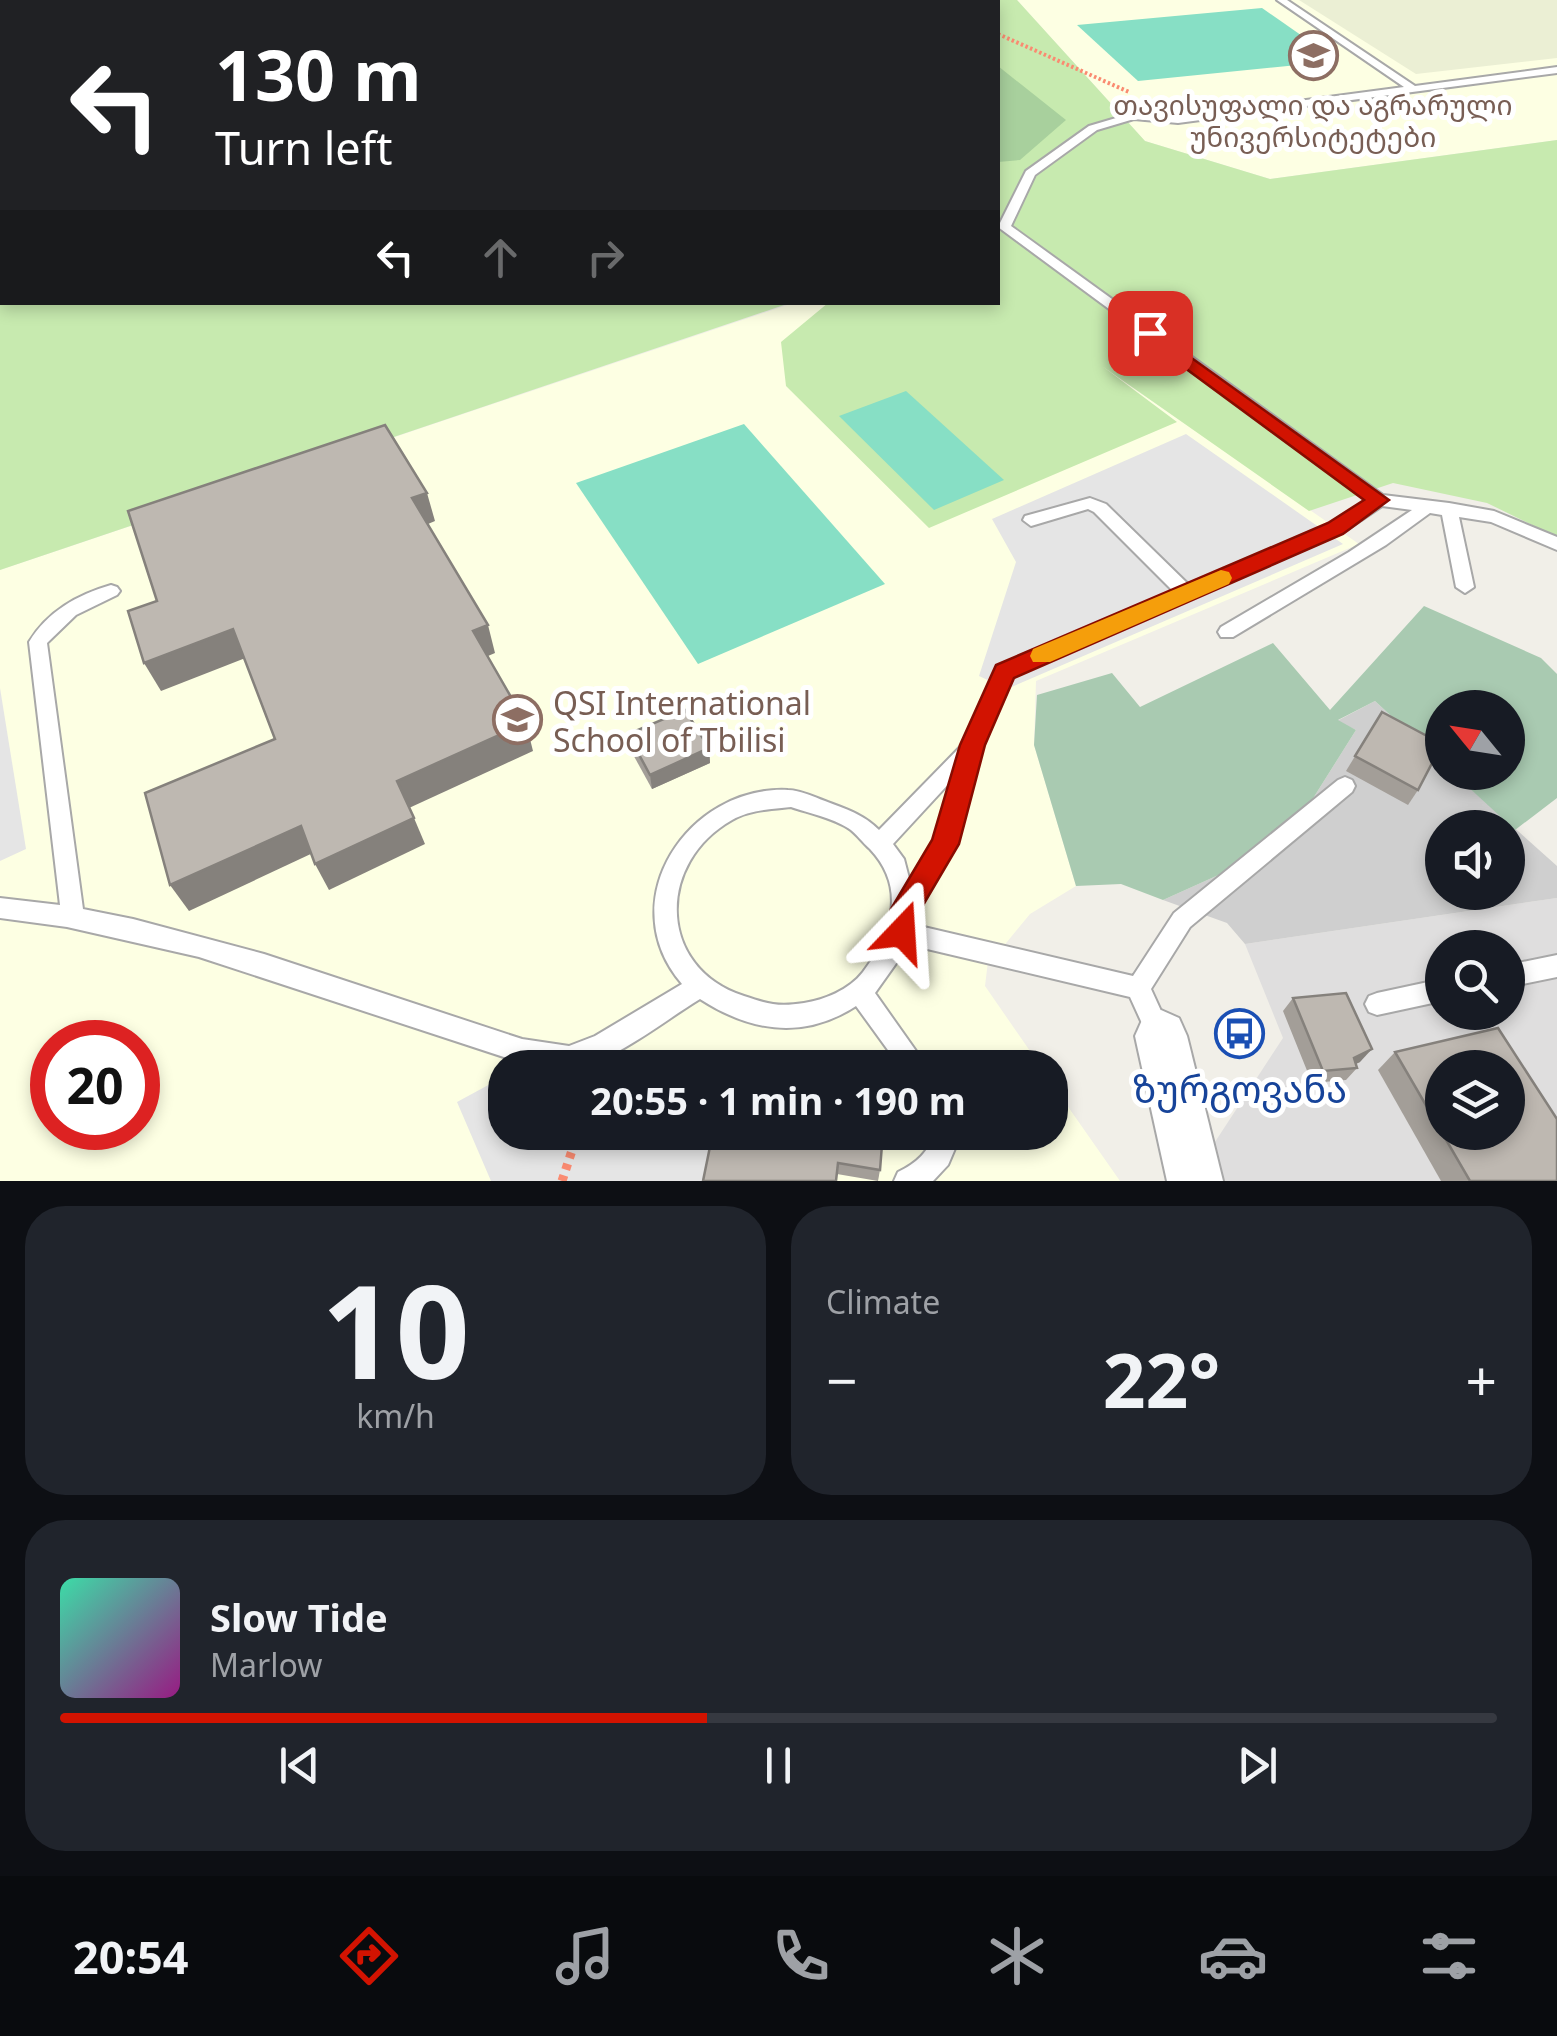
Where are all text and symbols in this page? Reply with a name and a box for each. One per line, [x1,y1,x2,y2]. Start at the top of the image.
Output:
text: 130 m [215,26,422,122]
school or university icon: თავისუფალი და აგრარული უნივერსიტეტები [1287,30,1339,82]
icon: left [50,40,180,170]
place label: თავისუფალი და აგრარული უნივერსიტეტები [1113,85,1513,155]
text: Turn left [215,117,392,178]
icon: left [368,230,423,285]
icon: ahead [473,230,528,285]
icon: right [578,230,633,285]
pin [1108,291,1193,376]
icon: arrive [1123,306,1178,361]
place label: QSI International School of Tbilisi [553,681,811,761]
north arrow [1425,690,1525,790]
map controls [1425,690,1525,1150]
school or university icon: QSI International School of Tbilisi [492,694,544,746]
button: sound [1425,810,1525,910]
position arrow [850,880,954,984]
button: search [1425,930,1525,1030]
bus stop icon: ზურგოვანა [1214,1008,1266,1060]
speed limit sign: 20 [30,1020,160,1150]
button: layers [1425,1050,1525,1150]
place label: ზურგოვანა [1133,1062,1347,1114]
text: 20:55 · 1 min · 190 m [590,1074,966,1126]
text: 10 [321,1240,470,1417]
text: Climate [826,1280,940,1323]
text: 22° [1103,1328,1220,1430]
text: − [826,1342,857,1417]
text: + [1466,1342,1497,1417]
text: km/h [356,1394,435,1437]
text: Slow Tide [210,1591,388,1643]
text: Marlow [210,1643,322,1686]
icon: previous [272,1738,327,1793]
icon: pause [751,1738,806,1793]
icon: next [1230,1738,1285,1793]
icon: directions [334,1921,404,1991]
icon: music [550,1921,620,1991]
icon: phone [766,1921,836,1991]
icon: climate [982,1921,1052,1991]
icon: car [1198,1921,1268,1991]
icon: filters [1414,1921,1484,1991]
text: 20:54 [73,1926,189,1987]

